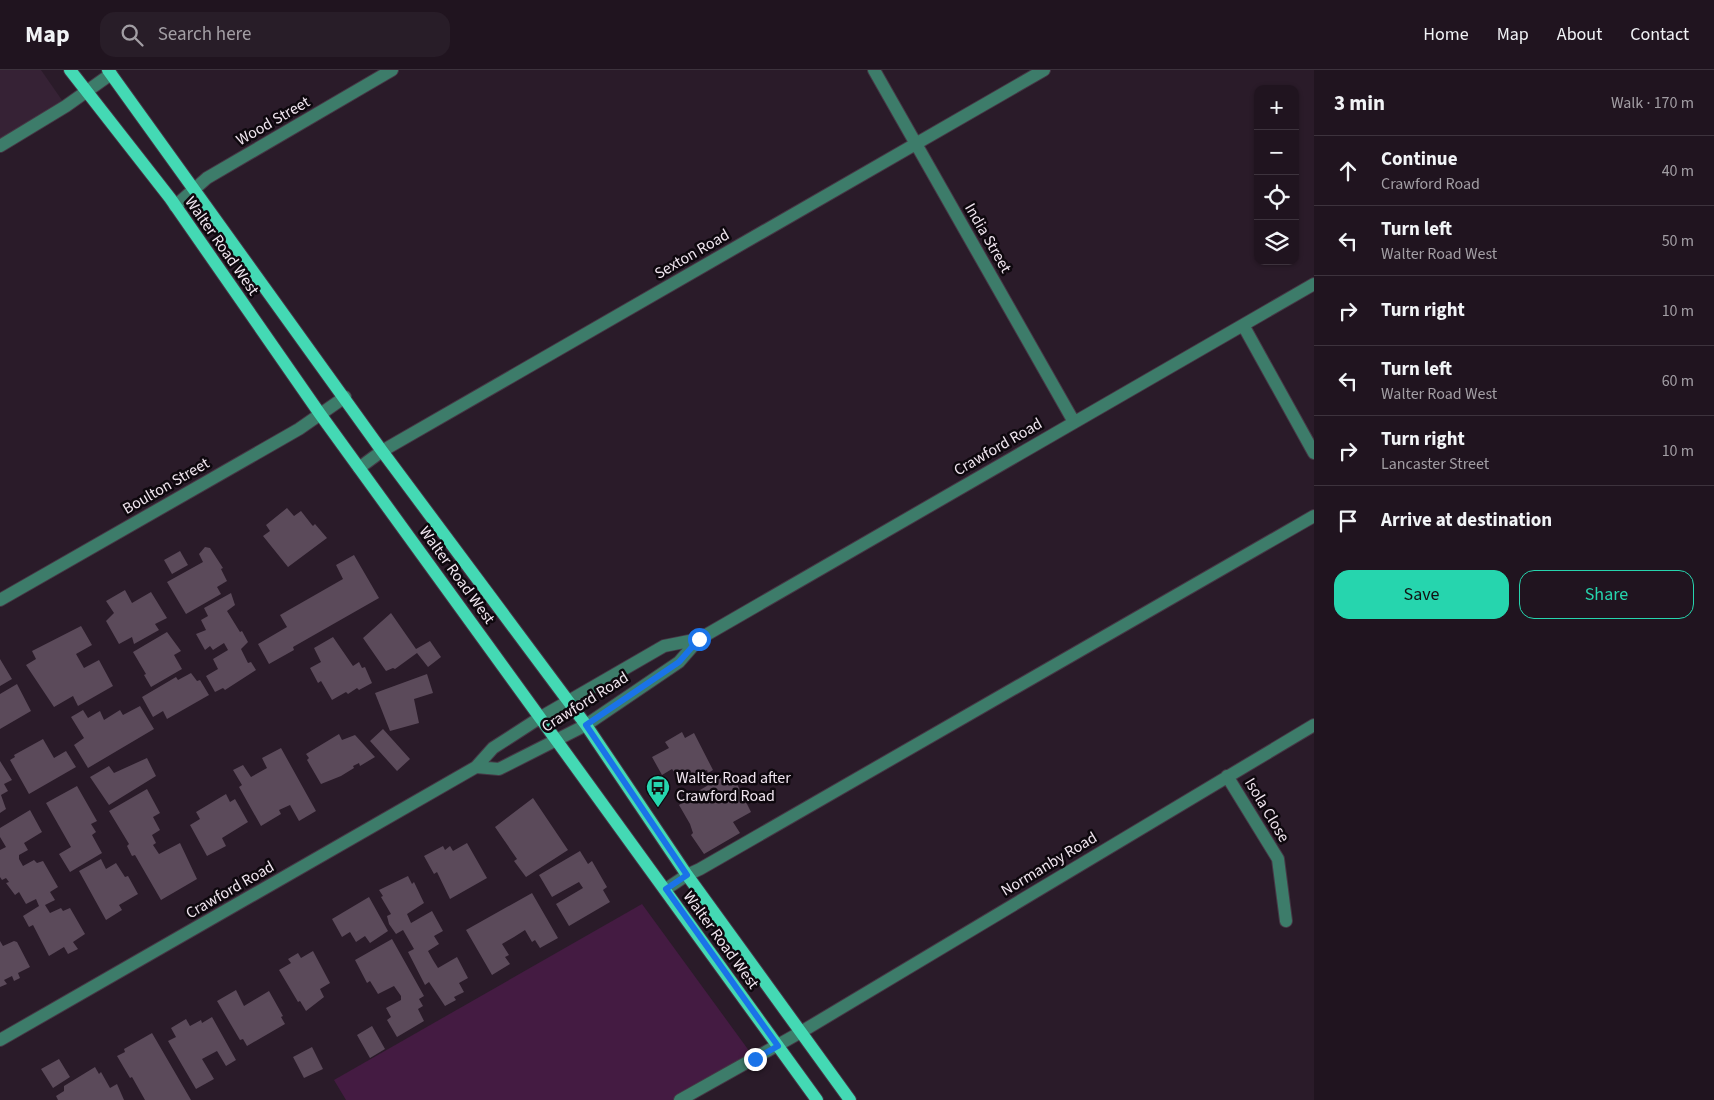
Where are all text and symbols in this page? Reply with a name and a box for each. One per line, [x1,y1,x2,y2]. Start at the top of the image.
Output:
search box [100,12,450,57]
text: Map [25,17,70,52]
icon: search [118,21,146,49]
text: Search here [158,21,251,48]
text: Home [1423,22,1469,47]
text: Map [1497,22,1529,47]
text: About [1557,22,1602,47]
text: Contact [1630,22,1689,47]
map controls [1254,85,1299,265]
button: + [1254,85,1299,130]
text: 3 min [1334,88,1385,118]
street label: Wood Street [232,91,315,151]
text: Walk · 170 m [1611,92,1694,114]
button: − [1254,130,1299,175]
text: Continue [1381,146,1458,173]
icon: ahead [1334,157,1362,185]
text: 40 m [1662,160,1694,182]
text: Crawford Road [1381,173,1480,195]
button: locate [1254,175,1299,220]
street label: Walter Road West [180,192,265,300]
street label: India Street [959,199,1017,277]
text: Turn left [1381,216,1452,243]
button: layers [1254,220,1299,265]
street label: Sexton Road [650,224,734,284]
icon: left [1334,227,1362,255]
text: 50 m [1662,230,1694,252]
text: Walter Road West [1381,243,1497,265]
icon: right [1334,297,1362,325]
text: Turn right [1381,297,1465,324]
text: 10 m [1662,300,1694,322]
text: Turn left [1381,356,1452,383]
icon: left [1334,367,1362,395]
text: 60 m [1662,370,1694,392]
text: Walter Road West [1381,383,1497,405]
street label: Crawford Road [950,413,1046,481]
text: Turn right [1381,426,1465,453]
icon: right [1334,437,1362,465]
text: 10 m [1662,440,1694,462]
street label: Boulton Street [119,452,214,520]
text: Lancaster Street [1381,453,1489,475]
icon: arrive [1334,507,1362,535]
text: Arrive at destination [1381,507,1552,534]
street label: Walter Road West [414,522,500,629]
button: Save [1334,570,1509,619]
button: Share [1519,570,1694,619]
route start [688,628,711,651]
street label: Crawford Road [537,666,633,738]
place label: Walter Road after Crawford Road [676,767,791,807]
bus stop icon: Walter Road after Crawford Road [645,774,671,808]
street label: Isola Close [1239,774,1295,846]
street label: Normanby Road [997,827,1101,901]
street label: Crawford Road [182,856,278,924]
street label: Walter Road West [678,887,764,994]
route end [744,1048,767,1071]

